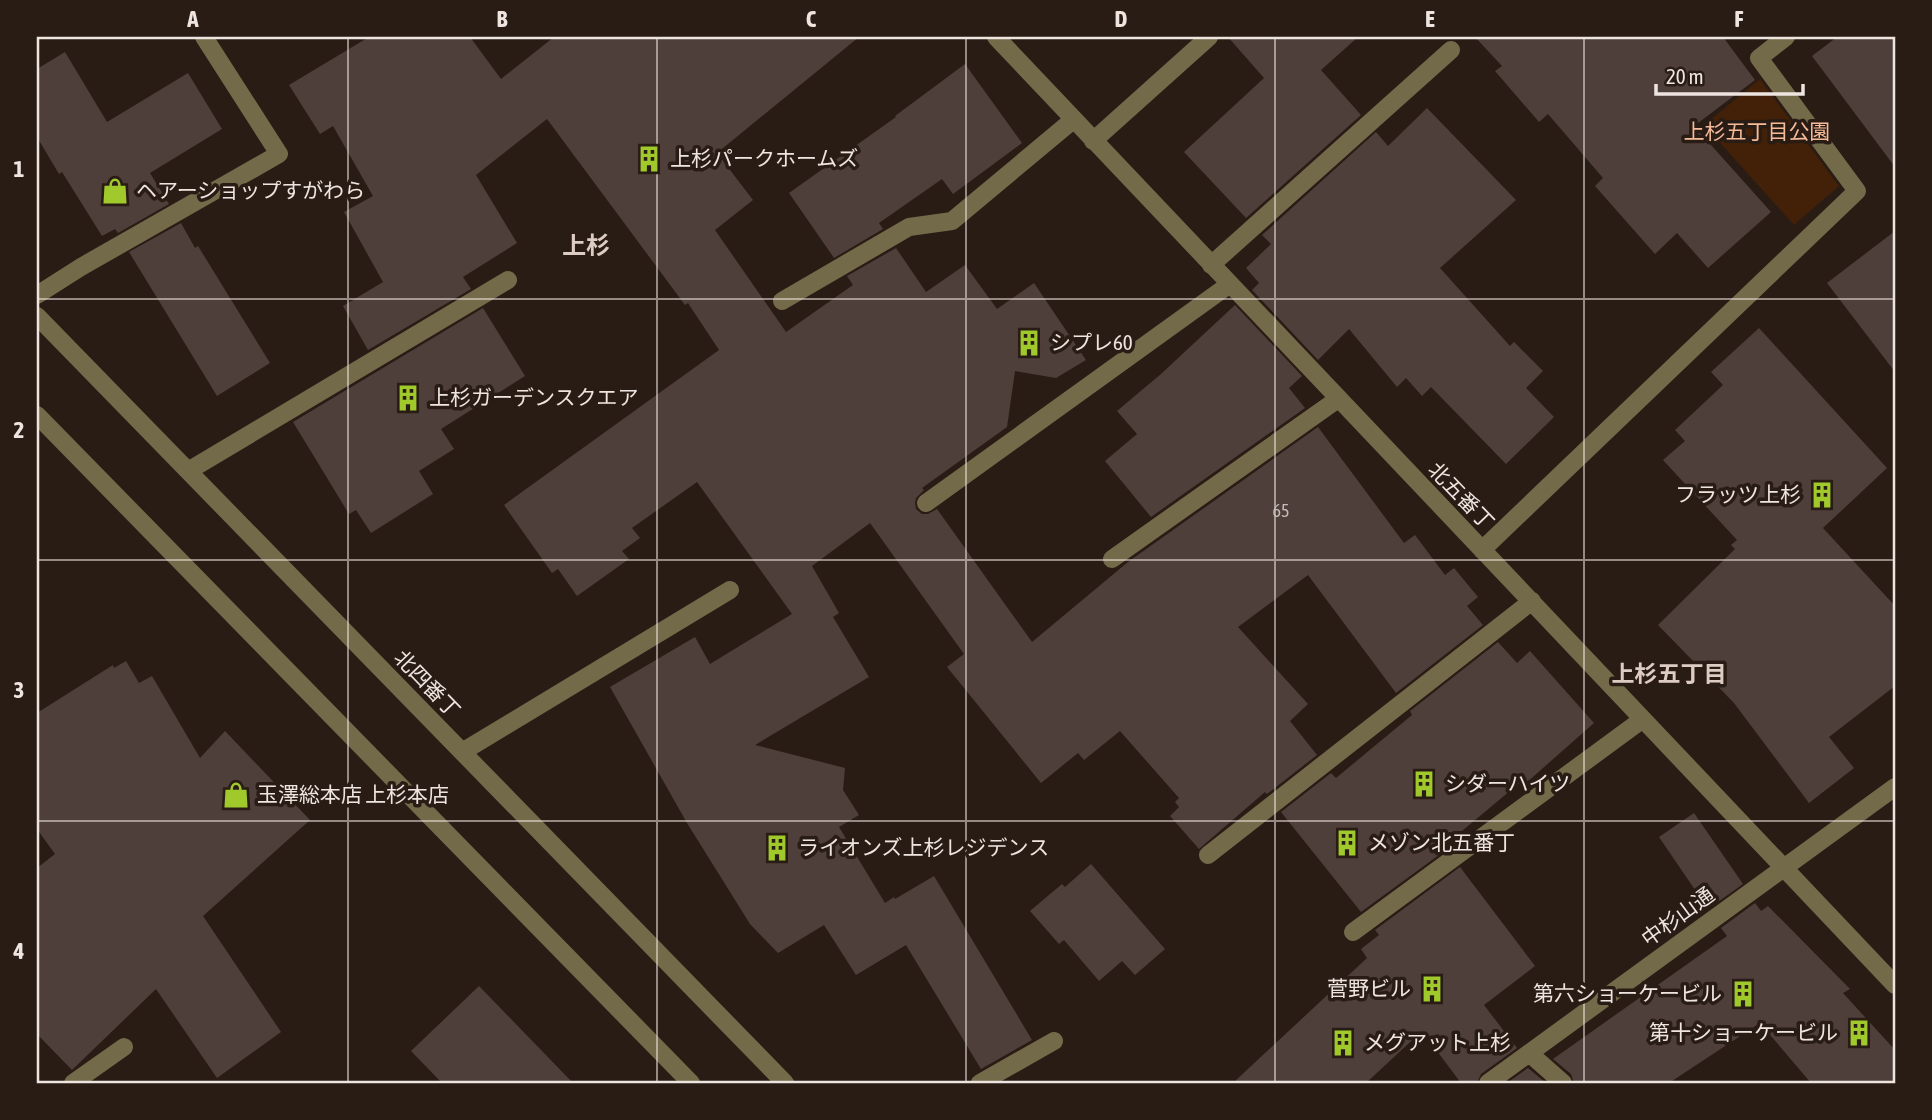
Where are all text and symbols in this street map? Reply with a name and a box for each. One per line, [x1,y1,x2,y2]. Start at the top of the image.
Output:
text: A [186,6,199,32]
text: B [497,6,508,32]
text: C [806,6,817,32]
text: D [1115,6,1128,32]
text: E [1425,6,1435,32]
text: F [1734,6,1744,32]
scale bar [1656,52,1802,96]
text: 20 m [1666,64,1704,88]
park label: 上杉五丁目公園 [1684,119,1831,143]
building icon: 上杉パークホームズ [634,144,664,174]
place label: 上杉パークホームズ [670,146,858,170]
text: 1 [14,156,25,182]
shop icon: ヘアーショップすがわら [100,176,130,206]
place label: ヘアーショップすがわら [136,178,365,202]
district label: 上杉 [562,232,610,259]
building icon: シプレ60 [1014,328,1044,358]
place label: シプレ60 [1050,330,1133,354]
building icon: 上杉ガーデンスクエア [393,383,423,413]
place label: 上杉ガーデンスクエア [429,385,639,409]
text: 2 [14,417,24,443]
street label: 北五番丁 [1424,457,1500,534]
building icon: フラッツ上杉 [1807,480,1837,510]
place label: フラッツ上杉 [1675,482,1801,506]
house number: 65 [1273,500,1289,521]
street label: 北四番丁 [390,645,466,722]
district label: 上杉五丁目 [1612,661,1727,687]
text: 3 [14,677,24,703]
building icon: シダーハイツ [1409,769,1439,799]
place label: シダーハイツ [1445,771,1570,795]
shop icon: 玉澤総本店 上杉本店 [221,780,251,810]
place label: 玉澤総本店 上杉本店 [257,782,449,806]
building icon: メゾン北五番丁 [1332,828,1362,858]
place label: メゾン北五番丁 [1368,830,1515,854]
building icon: ライオンズ上杉レジデンス [762,833,792,863]
place label: ライオンズ上杉レジデンス [798,835,1049,859]
street label: 中杉山通 [1636,882,1718,951]
text: 4 [13,938,25,964]
building icon: 菅野ビル [1417,974,1447,1004]
place label: 菅野ビル [1327,976,1411,1000]
building icon: 第六ショーケービル [1728,979,1758,1009]
place label: 第六ショーケービル [1533,981,1722,1005]
building icon: 第十ショーケービル [1844,1018,1874,1048]
place label: 第十ショーケービル [1649,1020,1838,1044]
building icon: メグアット上杉 [1328,1028,1358,1058]
place label: メグアット上杉 [1364,1030,1511,1054]

